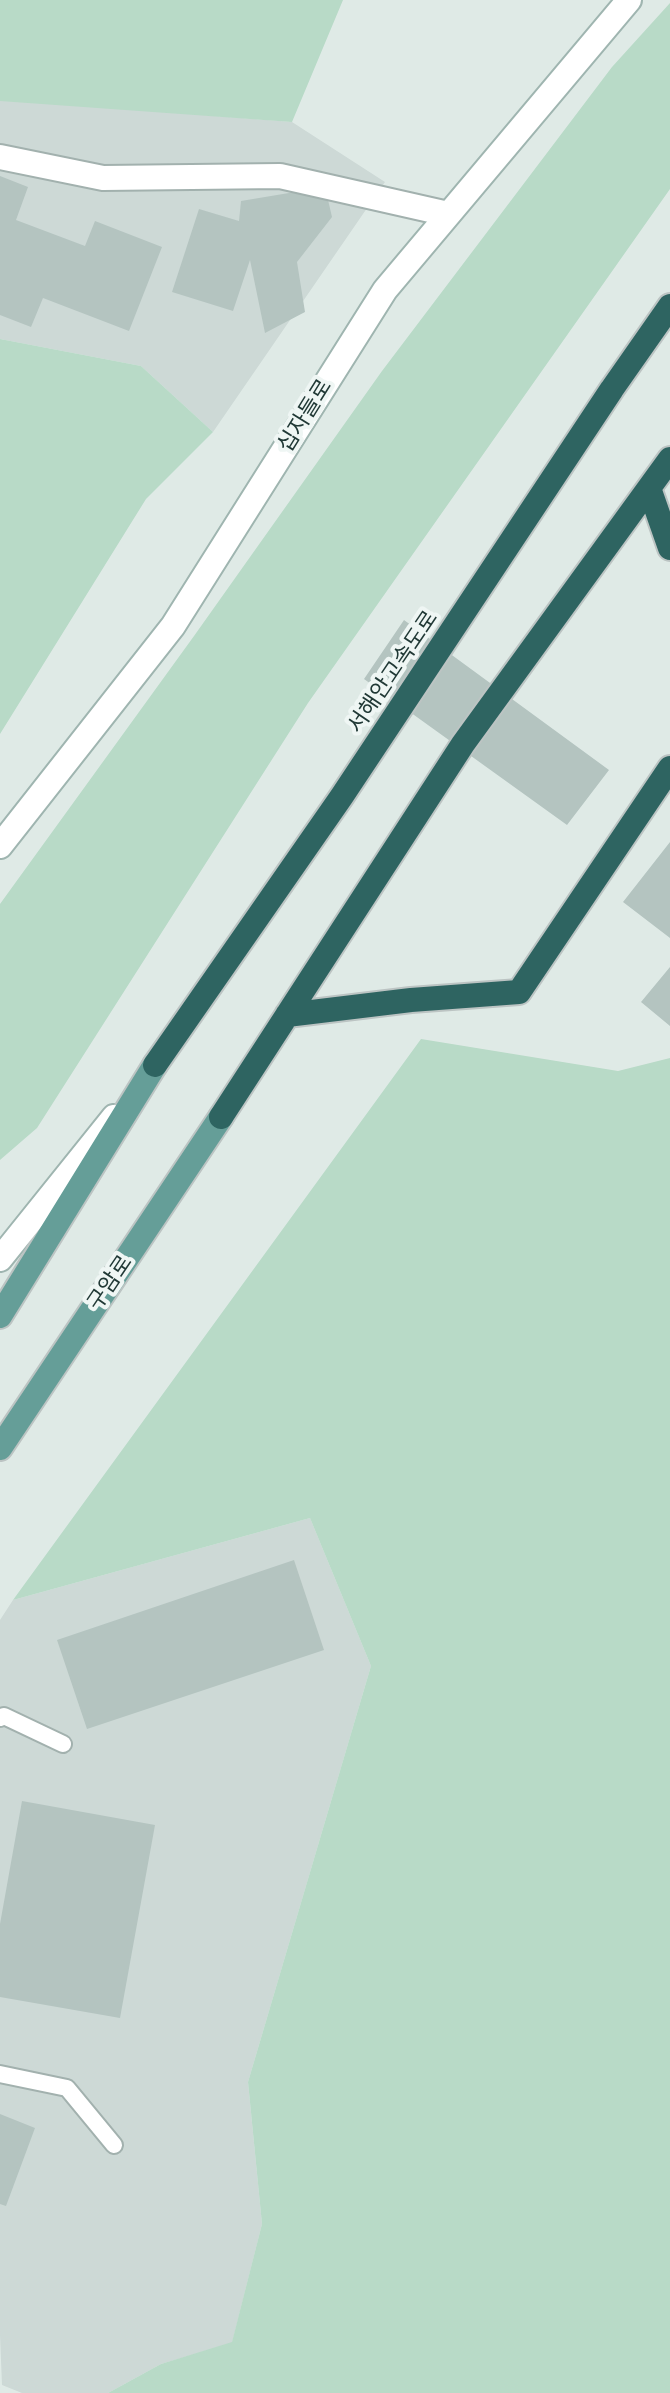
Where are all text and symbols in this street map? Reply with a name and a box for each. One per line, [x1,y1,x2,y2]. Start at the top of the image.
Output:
street label: 십자들로 [272,375,338,457]
street label: 서해안고속도로 [342,606,444,738]
street label: 구암로 [82,1250,138,1316]

